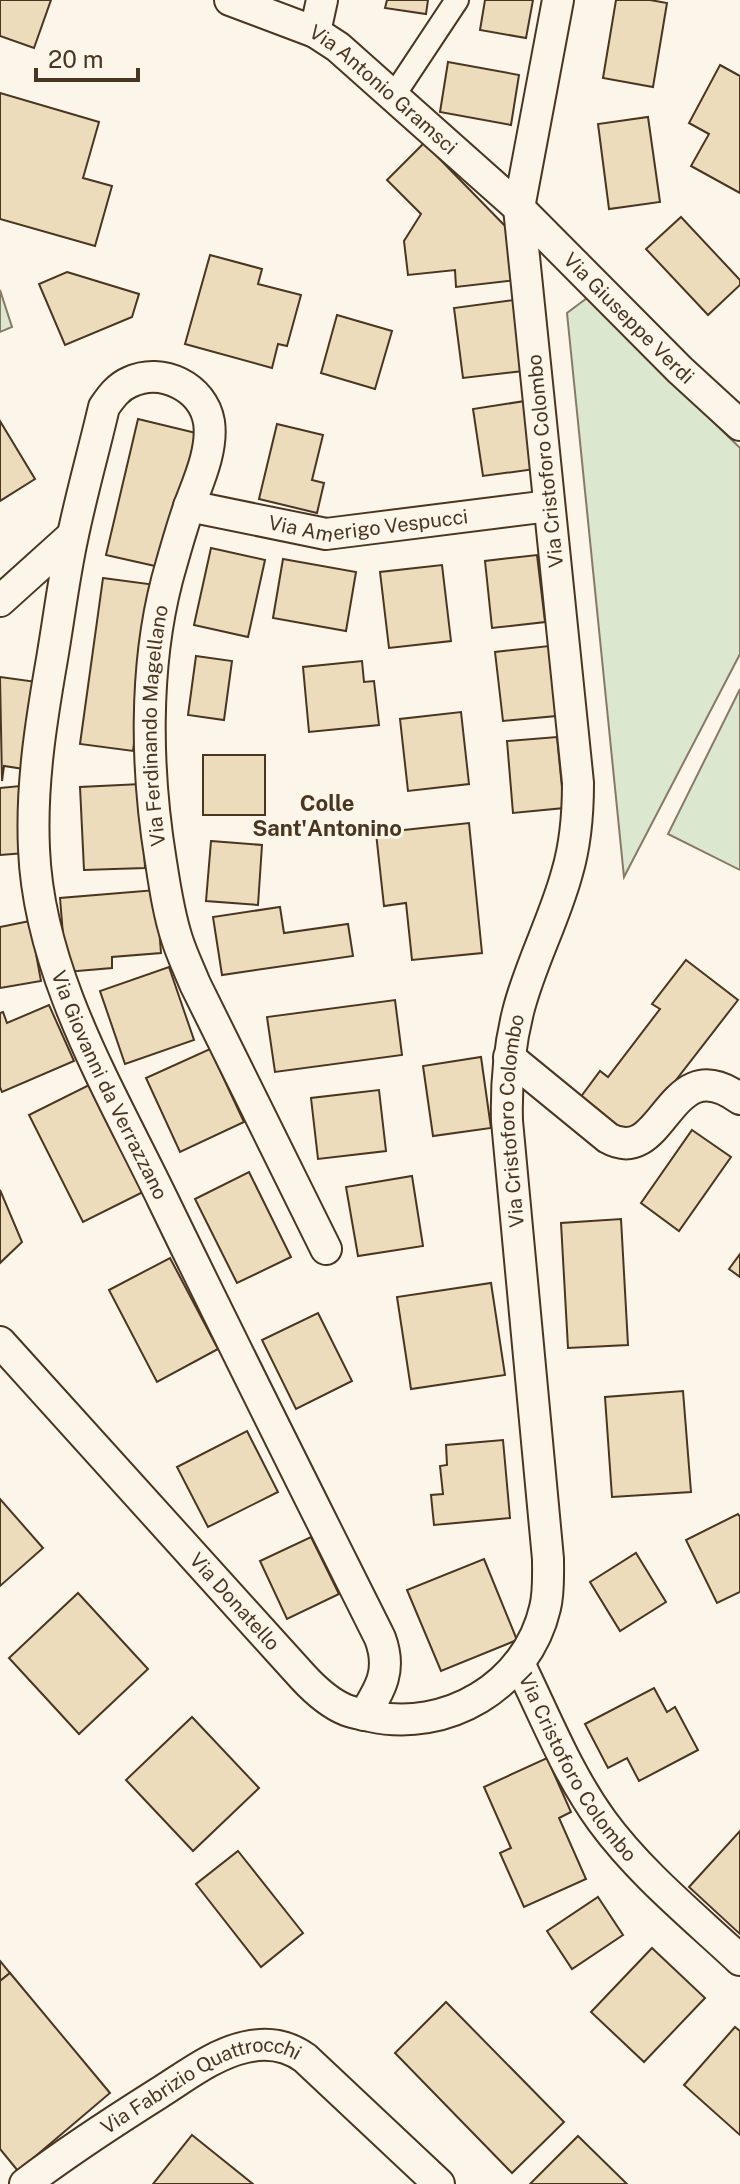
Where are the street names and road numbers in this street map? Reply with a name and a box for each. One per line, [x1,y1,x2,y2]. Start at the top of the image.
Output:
street label: Via Antonio Gramsci [305,20,462,159]
street label: Via Giuseppe Verdi [558,248,699,389]
street label: Via Cristoforo Colombo [522,353,568,569]
street label: Via Amerigo Vespucci [266,504,469,547]
street label: Via Ferdinando Magellano [138,603,173,848]
street label: Via Giovanni da Verrazzano [47,967,173,1203]
street label: Via Cristoforo Colombo [495,1012,529,1229]
street label: Via Donatello [185,1548,285,1655]
street label: Via Cristoforo Colombo [514,1669,642,1866]
street label: Via Fabrizio Quattrocchi [96,2033,306,2139]

